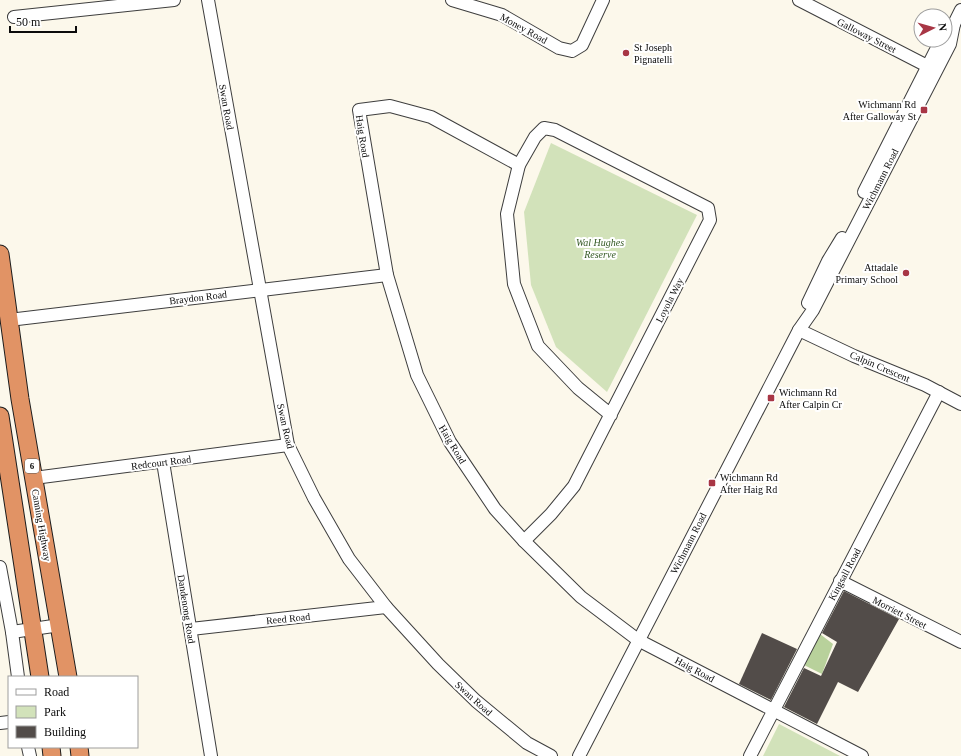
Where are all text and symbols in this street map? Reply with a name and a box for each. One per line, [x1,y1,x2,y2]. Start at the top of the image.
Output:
scale bar [10,8,76,34]
north arrow [913,8,953,48]
street label: Money Road [498,11,549,46]
text: 50 m [16,15,41,29]
street label: Galloway Street [835,16,898,55]
text: N [937,22,949,32]
place label: St Joseph Pignatelli [634,42,673,65]
marker: St Joseph Pignatelli [621,48,631,58]
street label: Swan Road [217,84,236,131]
place label: Wichmann Rd After Galloway St [843,99,916,122]
marker: Wichmann Rd After Galloway St [919,105,929,115]
street label: Haig Road [354,114,371,158]
street label: Wichmann Road [860,147,901,212]
park label: Wal Hughes Reserve [576,237,624,260]
place label: Attadale Primary School [836,262,899,285]
marker: Attadale Primary School [901,268,911,278]
street label: Loyola Way [653,276,685,324]
street label: Braydon Road [169,289,228,306]
street label: Calpin Crescent [848,349,912,384]
place label: Wichmann Rd After Calpin Cr [779,387,842,410]
marker: Wichmann Rd After Calpin Cr [766,393,776,403]
street label: Swan Road [275,403,296,450]
street label: Haig Road [437,423,468,466]
street label: Redcourt Road [130,453,192,472]
road number: 6 [25,459,39,473]
place label: Wichmann Rd After Haig Rd [720,472,778,495]
marker: Wichmann Rd After Haig Rd [707,478,717,488]
street label: Canning Highway [30,488,53,562]
street label: Wichmann Road [668,511,709,576]
street label: Kingsall Road [826,546,863,602]
street label: Dandenong Road [176,574,197,644]
street label: Morriett Street [871,594,929,631]
street label: Reed Road [266,611,311,626]
street label: Haig Road [673,654,716,684]
legend [8,676,138,748]
street label: Swan Road [453,679,494,718]
text: Road [44,685,69,699]
text: Park [44,705,66,719]
text: Building [44,725,86,739]

